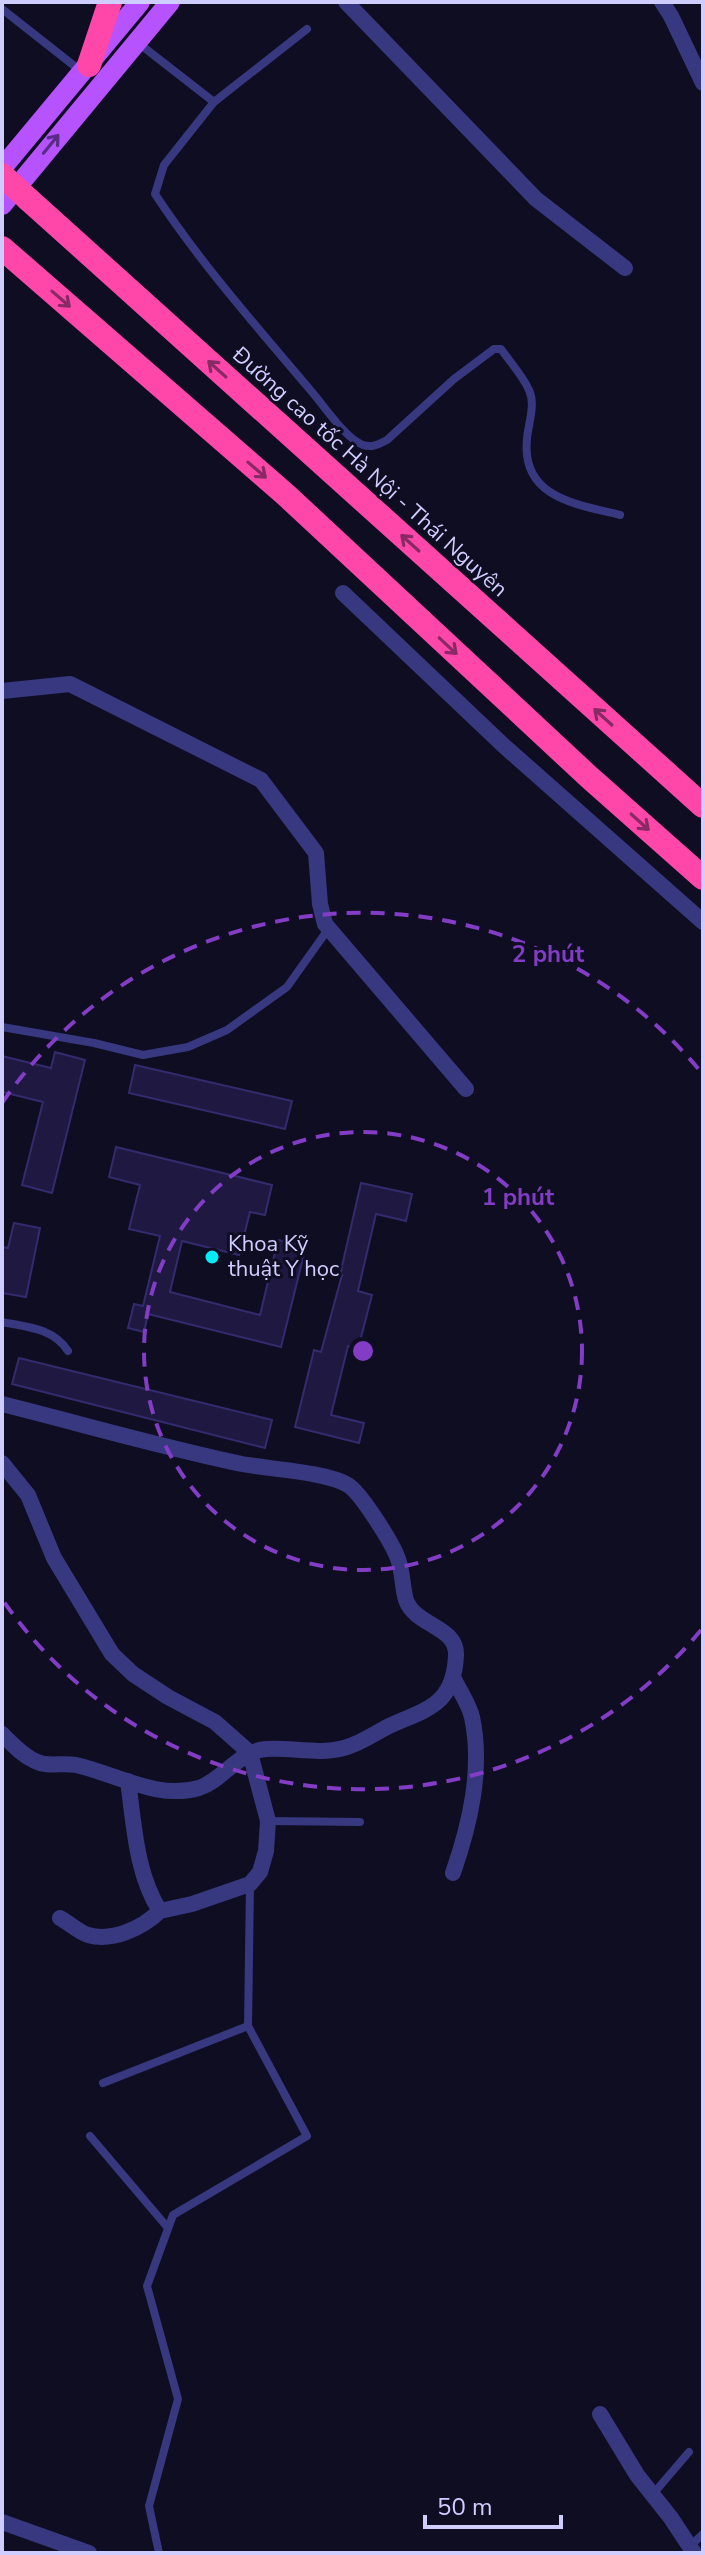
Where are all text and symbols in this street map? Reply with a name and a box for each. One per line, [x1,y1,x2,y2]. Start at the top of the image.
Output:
one-way arrow [42,134,60,155]
one-way arrow [50,290,70,308]
street label: Đường cao tốc Hà Nội - Thái Nguyên [225,340,514,604]
one-way arrow [207,360,227,378]
one-way arrow [246,460,267,478]
one-way arrow [400,534,421,553]
one-way arrow [438,636,458,655]
one-way arrow [593,708,614,727]
one-way arrow [629,813,649,831]
text: 2 phút [512,938,585,970]
text: 1 phút [482,1181,555,1213]
place label: Khoa Kỹ thuật Y học [228,1229,339,1284]
marker: Khoa Kỹ thuật Y học [203,1248,221,1266]
centre of rings [349,1337,377,1365]
scale bar [425,2479,561,2529]
text: 50 m [437,2491,493,2523]

